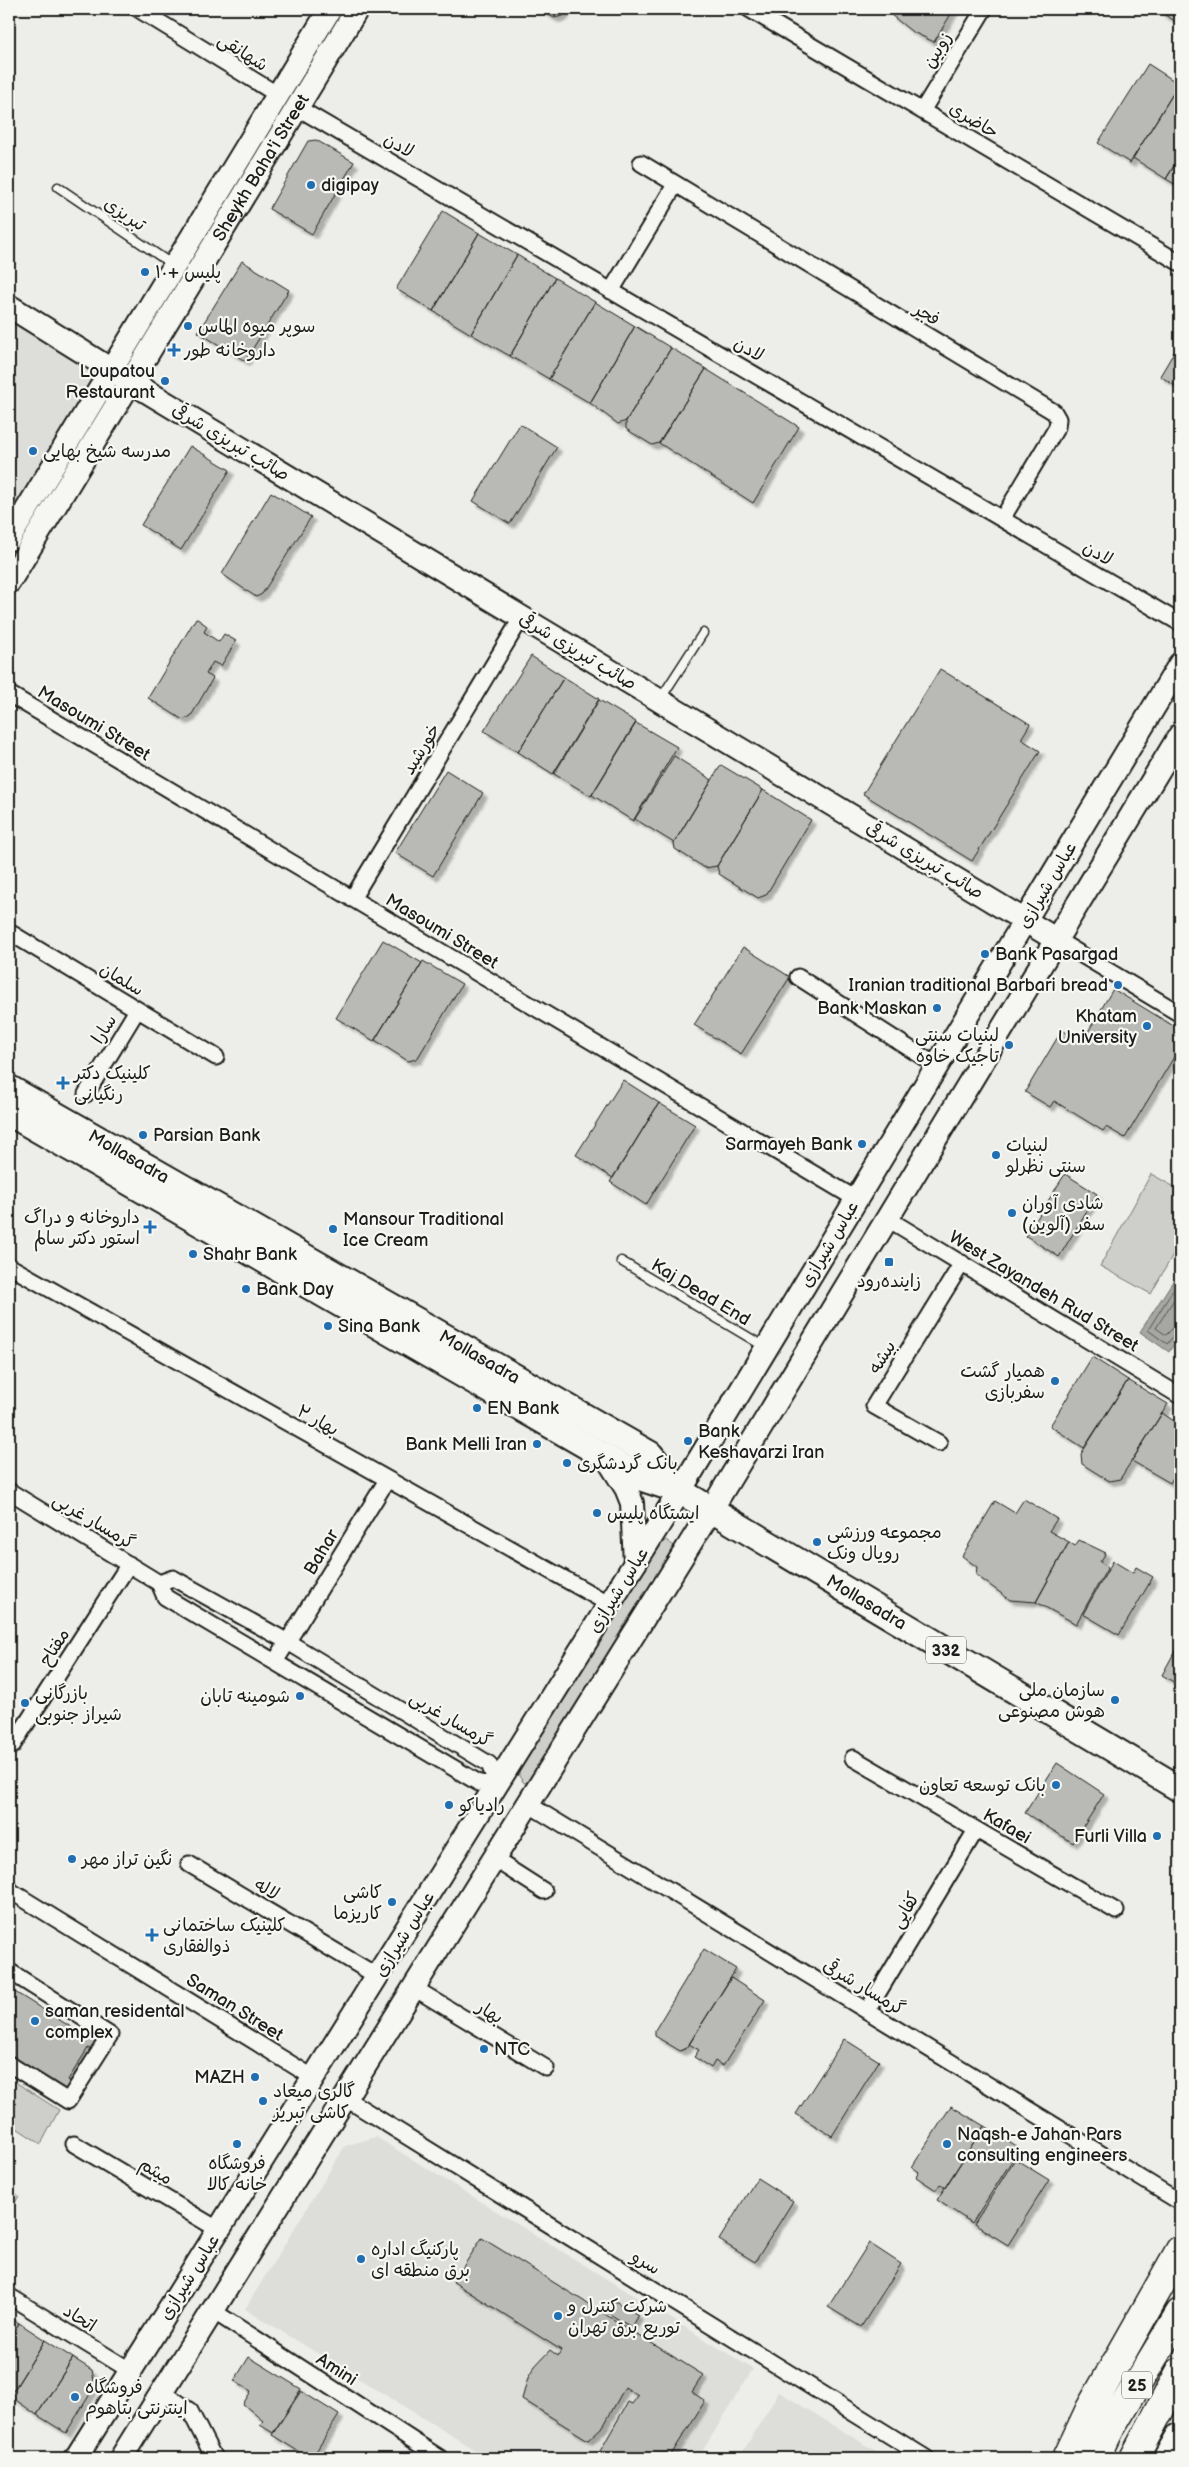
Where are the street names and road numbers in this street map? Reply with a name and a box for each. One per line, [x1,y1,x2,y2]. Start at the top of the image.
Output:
street label: زوبین [919,28,956,72]
street label: شهانقی [214,29,272,76]
street label: Sheykh Baha'i Street [209,90,314,245]
street label: حاضری [945,98,1002,143]
street label: لادن [380,129,417,162]
street label: تبریزی [100,193,150,236]
street label: فجر [908,297,944,330]
street label: لادن [730,333,767,366]
street label: صائب تبریزی شرقی [168,397,294,486]
street label: لادن [1079,537,1116,570]
street label: صائب تبریزی شرقی [515,606,641,695]
street label: Masoumi Street [34,682,154,766]
street label: خورشید [398,720,445,779]
street label: صائب تبریزی شرقی [862,815,988,904]
street label: عباس شیرازی [1013,838,1081,932]
street label: Masoumi Street [382,890,502,974]
street label: سلمان [96,958,148,1001]
street label: سارا [87,1011,121,1048]
street label: Mollasadra [84,1126,173,1188]
street label: عباس شیرازی [795,1197,863,1291]
street label: West Zayandeh Rud Street [945,1226,1143,1357]
street label: Kaj Dead End [647,1255,754,1330]
street label: Mollasadra [435,1326,524,1389]
street label: بیشه [864,1337,901,1378]
street label: بهار ۲ [293,1400,342,1440]
street label: گرمسار غربی [49,1489,139,1554]
street label: Bahar [300,1525,343,1579]
street label: عباس شیرازی [584,1544,653,1637]
street label: Mollasadra [822,1571,910,1635]
street label: مفتاح [35,1625,75,1670]
road number: 332 [926,1636,966,1664]
street label: گرمسار غربی [406,1687,496,1752]
street label: Kafaei [979,1804,1034,1848]
street label: لاله [250,1874,283,1905]
street label: عباس شیرازی [370,1888,439,1981]
street label: کفایی [887,1888,924,1932]
street label: گرمسار شرقی [819,1953,910,2020]
street label: Saman Street [182,1969,287,2046]
street label: بهار [471,1995,507,2028]
street label: میثم [134,2153,176,2192]
street label: عباس شیرازی [155,2231,224,2324]
street label: سرو [627,2245,664,2279]
street label: اتحاد [59,2300,100,2337]
street label: Amini [312,2349,361,2390]
road number: 25 [1122,2372,1152,2398]

